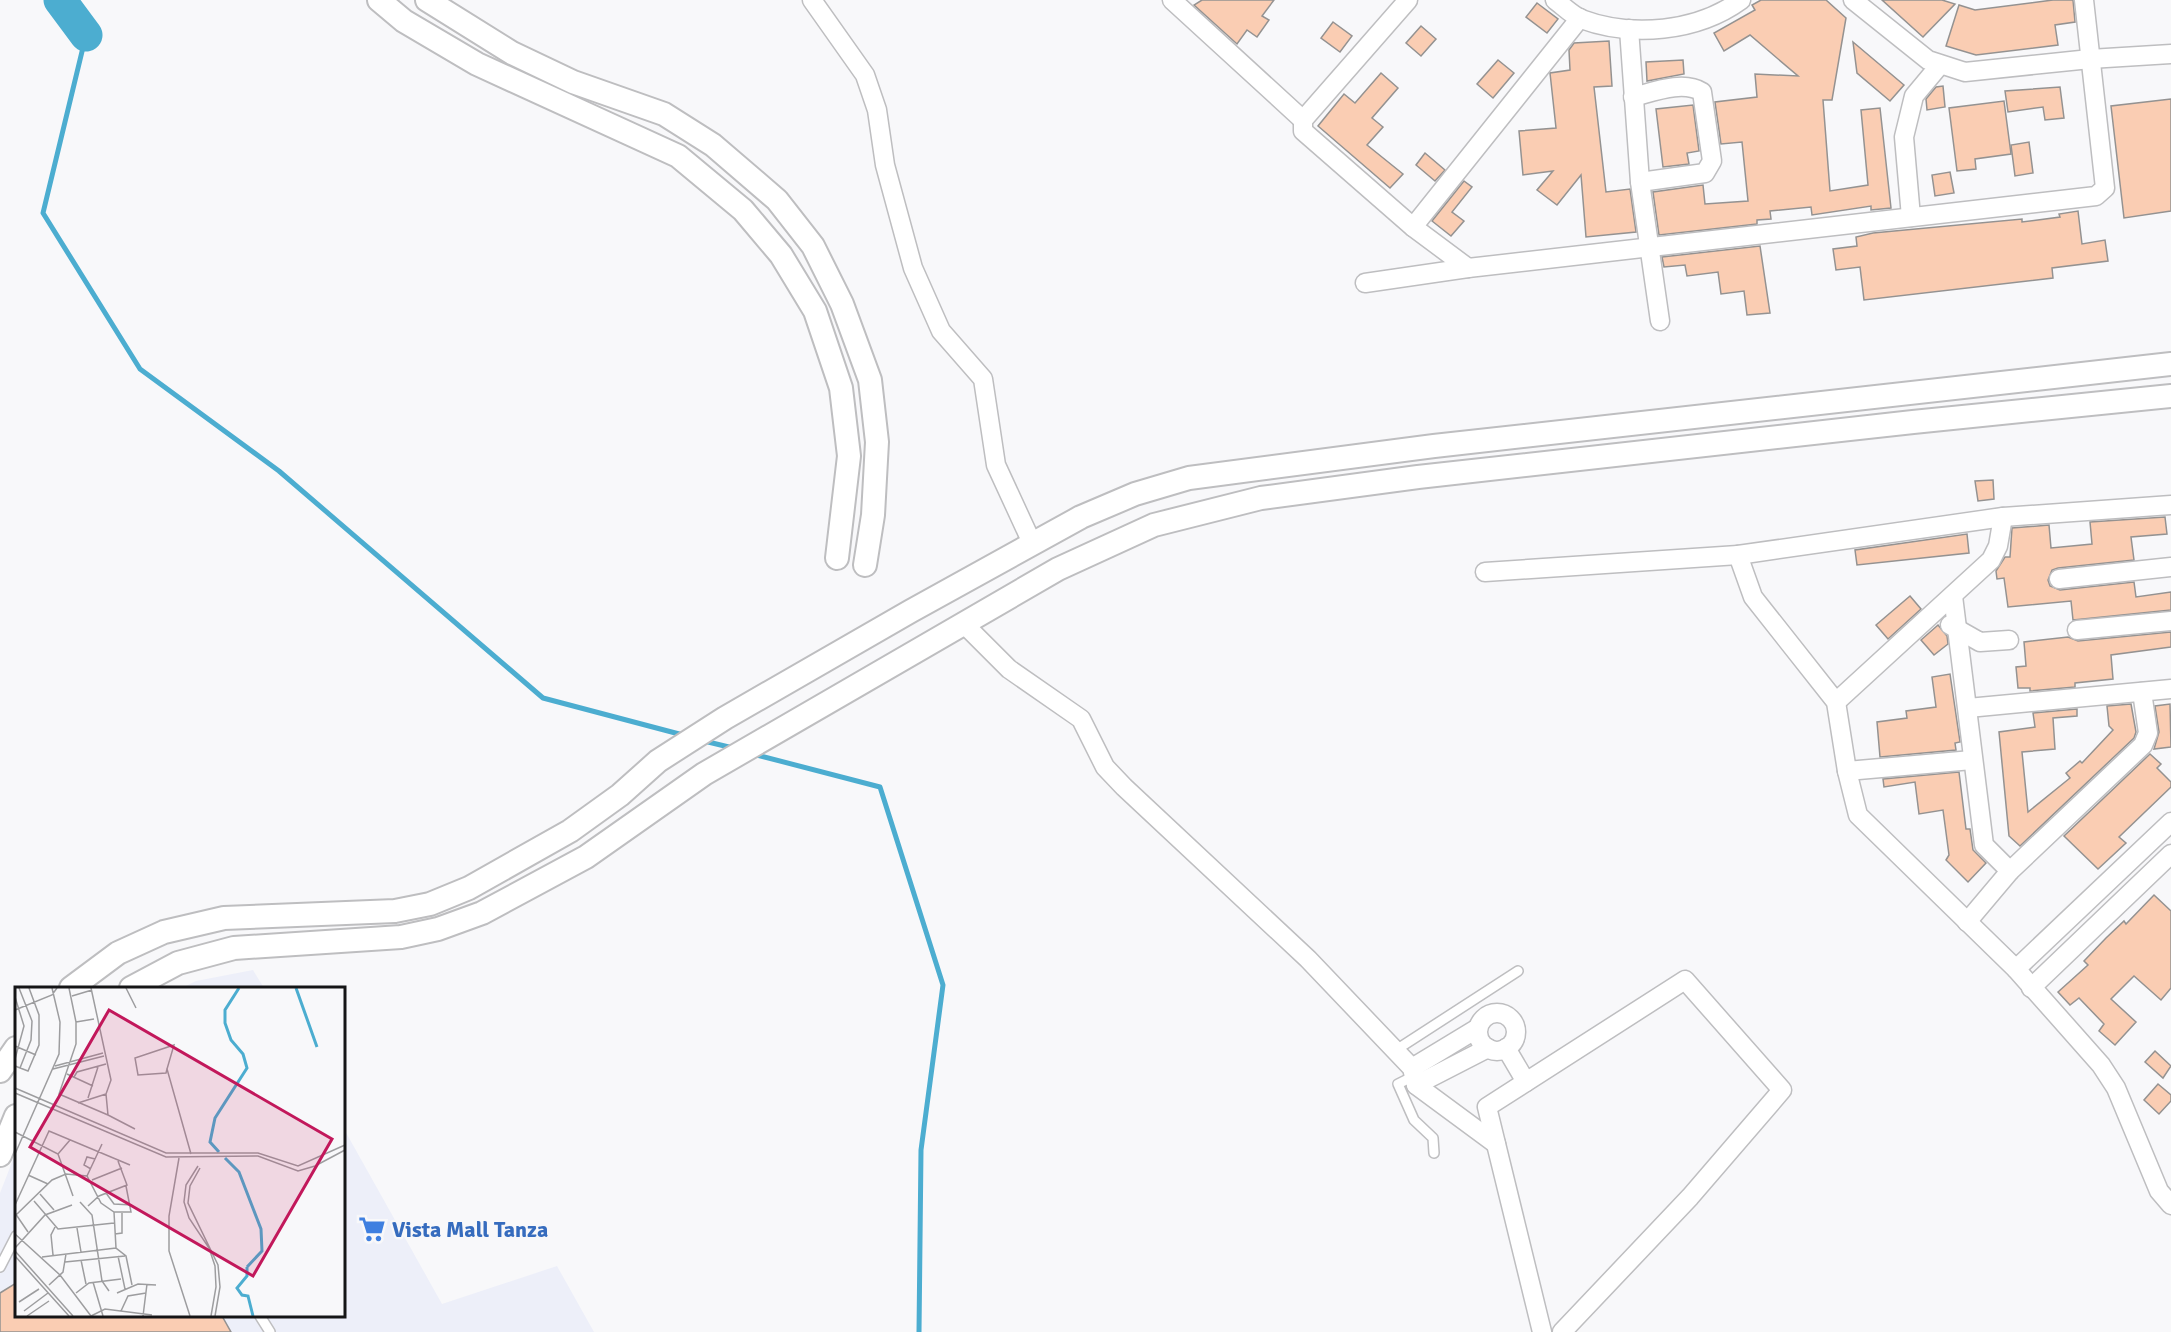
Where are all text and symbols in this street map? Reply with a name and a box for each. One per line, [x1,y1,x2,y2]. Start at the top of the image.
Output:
inset map [15,987,345,1317]
supermarket icon: Vista Mall Tanza [357,1214,387,1244]
place label: Vista Mall Tanza [392,1216,548,1243]

